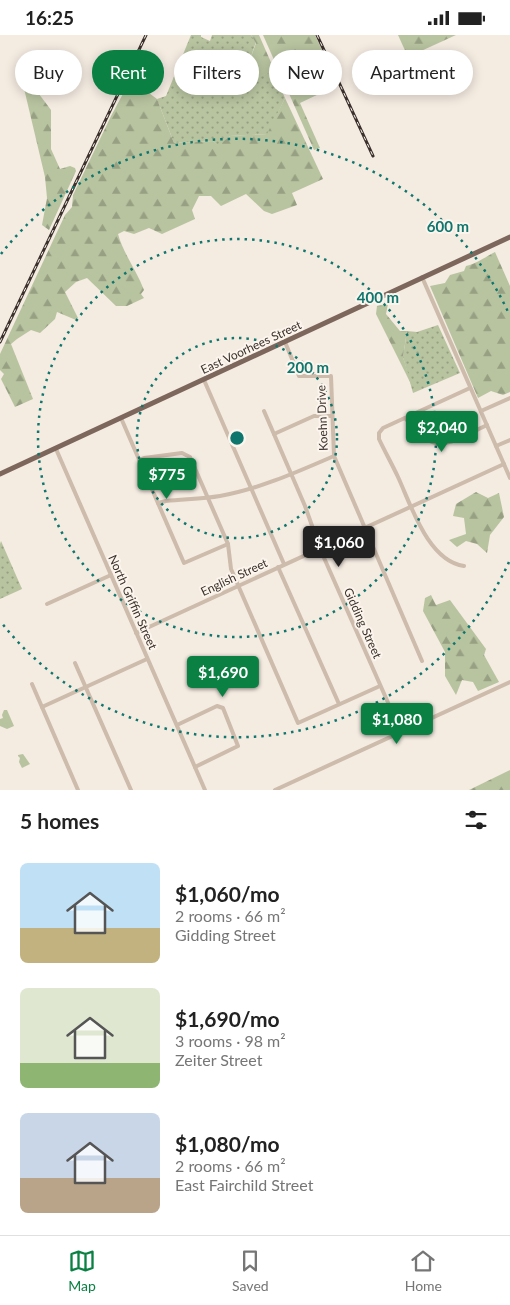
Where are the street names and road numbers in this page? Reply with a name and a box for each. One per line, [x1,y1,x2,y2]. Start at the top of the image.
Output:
street label: East Voorhees Street [198,317,304,377]
street label: Koehn Drive [313,385,331,451]
street label: North Griffin Street [105,552,161,652]
street label: English Street [198,555,270,599]
street label: Gidding Street [341,585,385,661]

